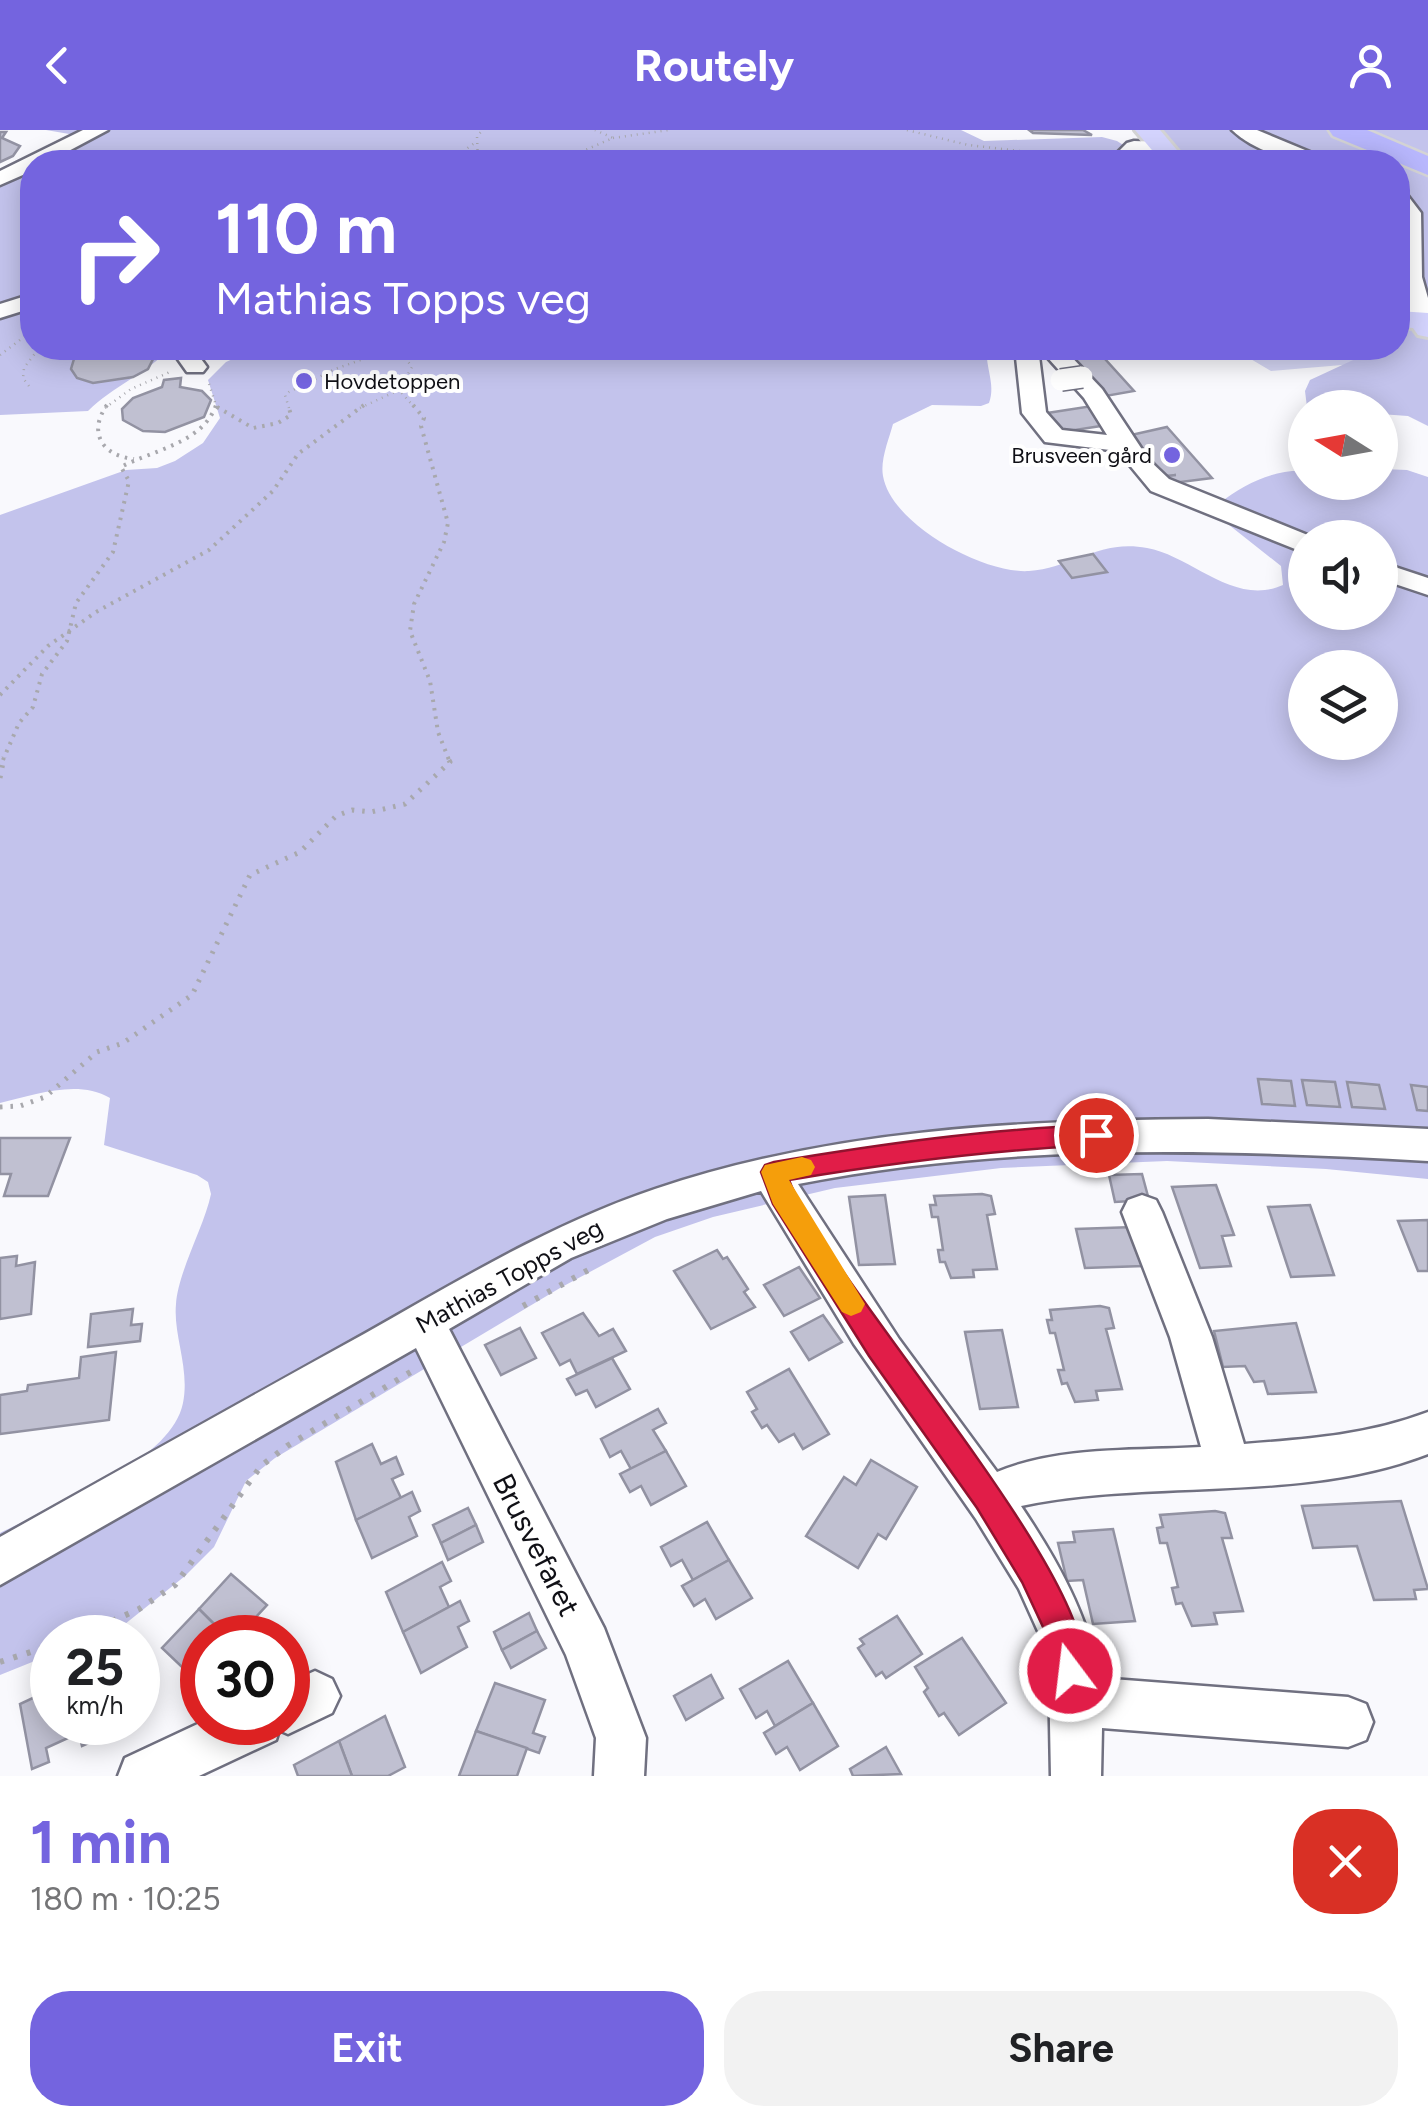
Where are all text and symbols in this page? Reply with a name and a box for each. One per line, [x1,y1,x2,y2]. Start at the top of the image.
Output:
icon: back [30,38,85,93]
text: Routely [634,38,794,92]
icon: person [1343,38,1398,93]
text: 110 m [215,186,397,271]
icon: right [50,190,180,320]
text: Mathias Topps veg [215,271,591,325]
place label: Hovdetoppen [324,368,460,395]
marker: Hovdetoppen [293,370,315,392]
north arrow [1288,390,1398,500]
map controls [1288,390,1398,760]
place label: Brusveen gård [1011,442,1152,469]
marker: Brusveen gård [1161,444,1183,466]
button: sound [1288,520,1398,630]
button: layers [1288,650,1398,760]
pin [1054,1093,1139,1178]
icon: arrive [1069,1108,1124,1163]
street label: Mathias Topps veg [410,1212,608,1340]
street label: Brusvefaret [485,1467,588,1622]
speed limit sign: 30 [180,1615,310,1745]
position arrow [1018,1619,1122,1723]
text: 25 [66,1637,124,1698]
text: km/h [66,1690,124,1720]
text: 1 min [30,1806,172,1878]
button: close [1293,1809,1398,1914]
text: 180 m · 10:25 [30,1880,221,1918]
button: Exit [30,1991,704,2106]
button: Share [724,1991,1398,2106]

